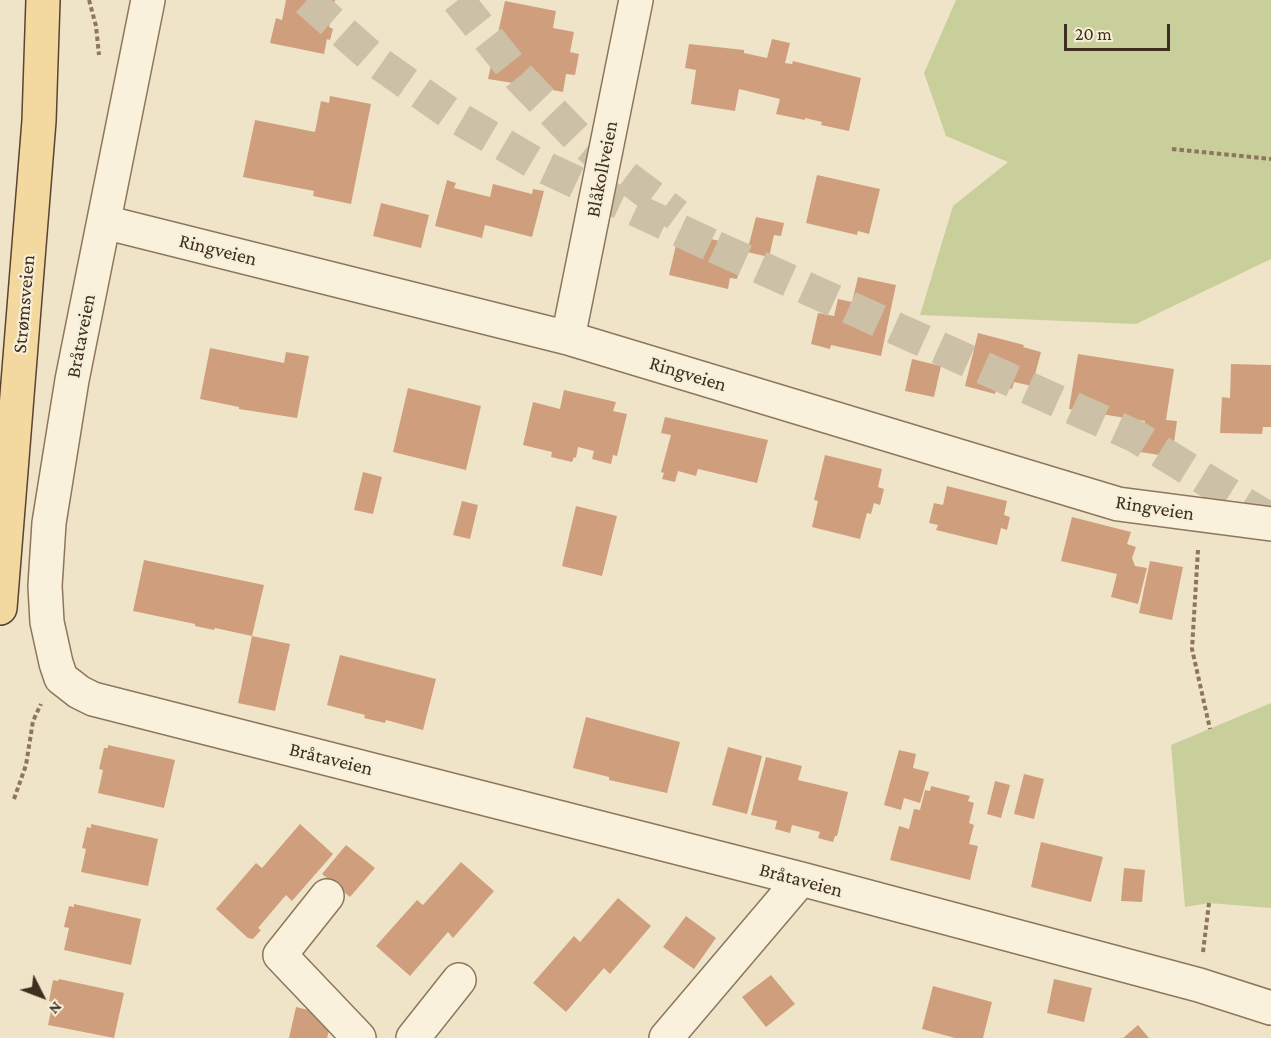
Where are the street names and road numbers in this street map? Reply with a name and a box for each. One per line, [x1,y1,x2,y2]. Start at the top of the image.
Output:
street label: Blåkollveien [581,119,623,219]
street label: Ringveien [177,229,259,271]
street label: Strømsveien [8,254,40,354]
street label: Bråtaveien [61,292,101,380]
street label: Ringveien [647,351,729,397]
street label: Ringveien [1114,490,1196,526]
street label: Bråtaveien [287,737,375,781]
street label: Bråtaveien [757,857,845,903]

